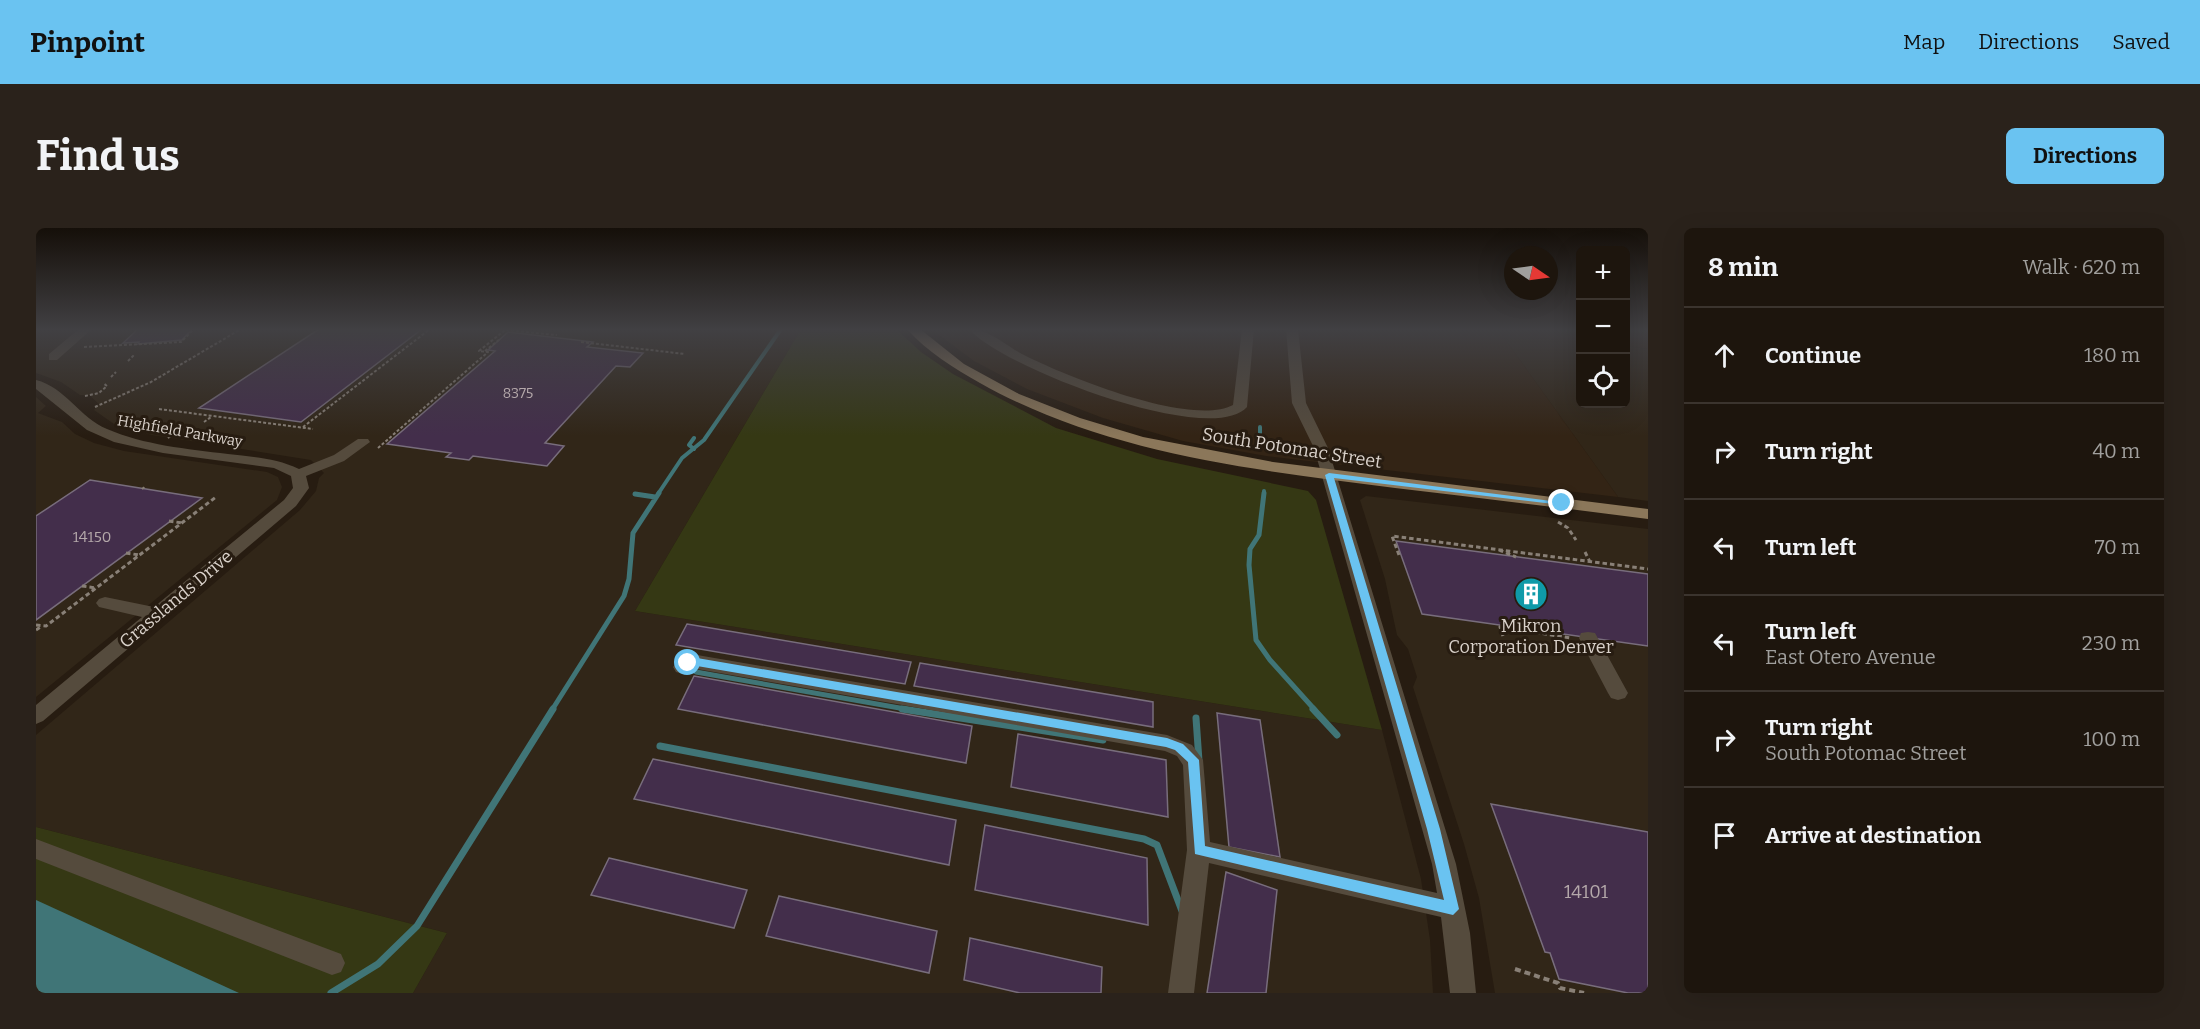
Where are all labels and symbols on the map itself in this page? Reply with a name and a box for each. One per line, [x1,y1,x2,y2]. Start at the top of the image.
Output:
north arrow [1504,246,1558,300]
house number: 8375 [503,385,533,402]
street label: Highfield Parkway [116,411,244,451]
street label: South Potomac Street [1201,423,1384,473]
route end [1548,489,1574,515]
house number: 14150 [73,528,111,546]
street label: Grasslands Drive [115,545,237,653]
building icon: Mikron Corporation Denver [1513,576,1549,612]
place label: Mikron Corporation Denver [1448,615,1614,658]
route start [674,649,700,675]
house number: 14101 [1564,881,1609,903]

